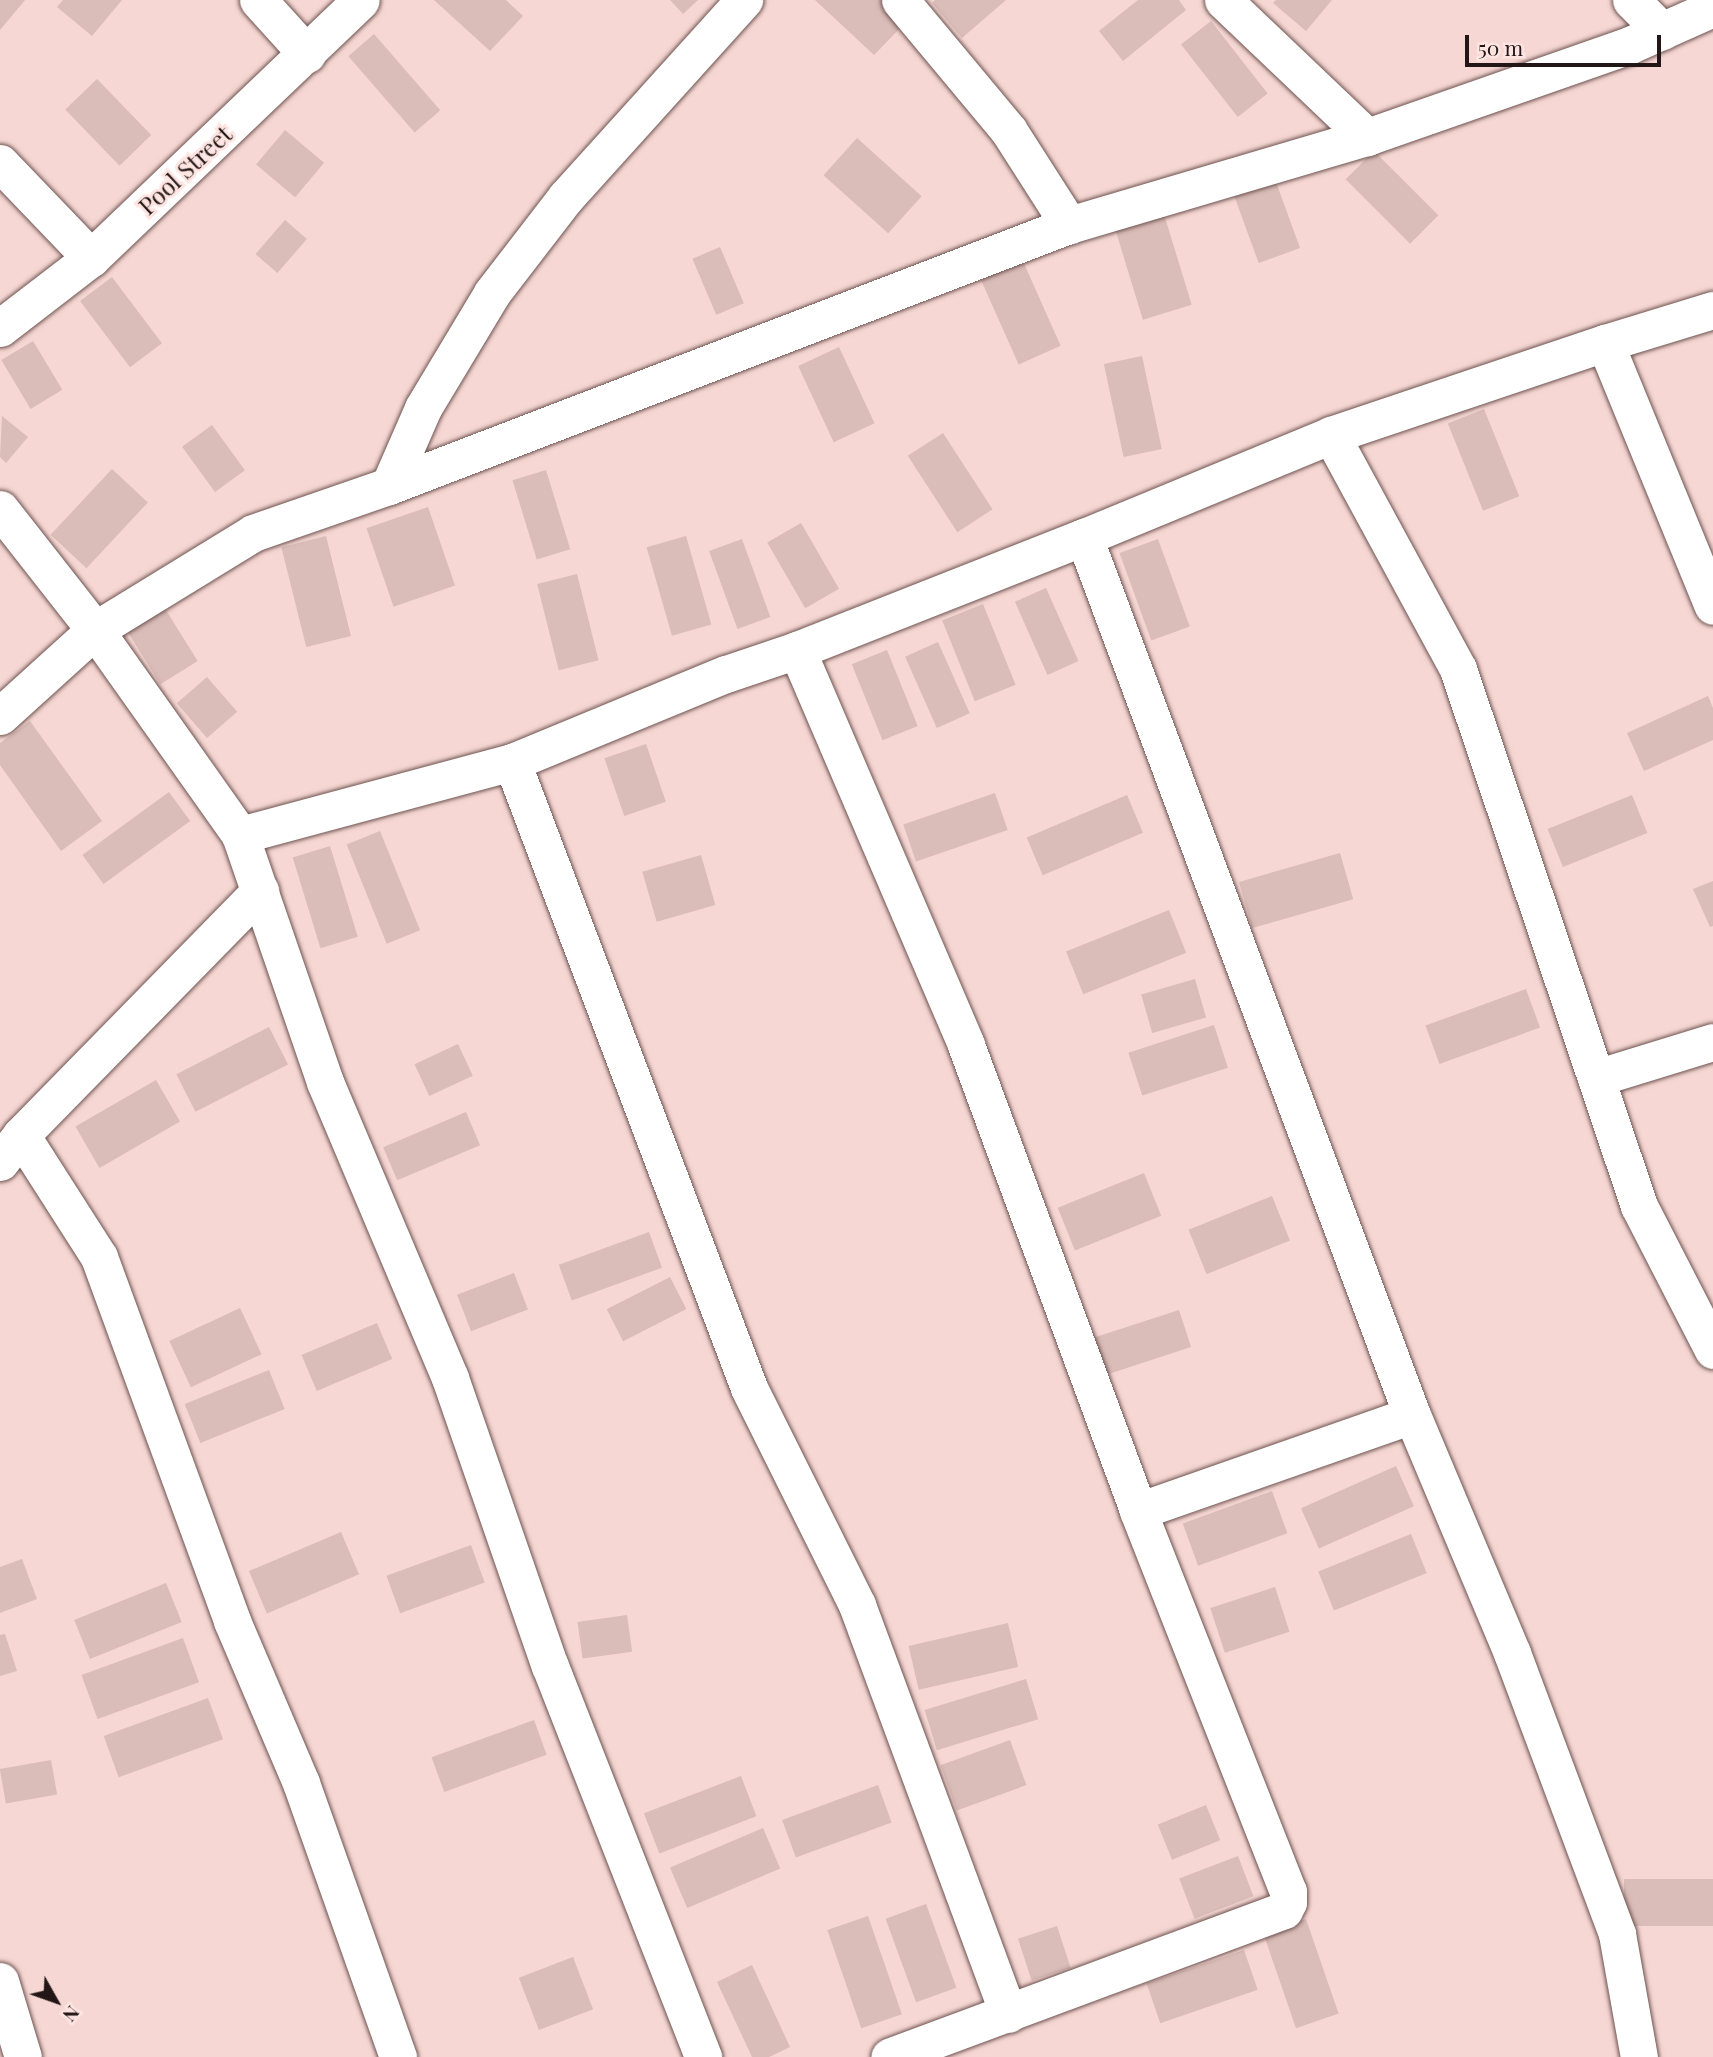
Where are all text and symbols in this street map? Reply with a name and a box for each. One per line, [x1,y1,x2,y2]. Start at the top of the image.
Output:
scale bar [1468,21,1664,65]
text: 50 m [1478,33,1523,61]
street label: Pool Street [132,120,238,220]
north arrow [21,1966,91,2036]
text: N [58,2001,86,2028]

